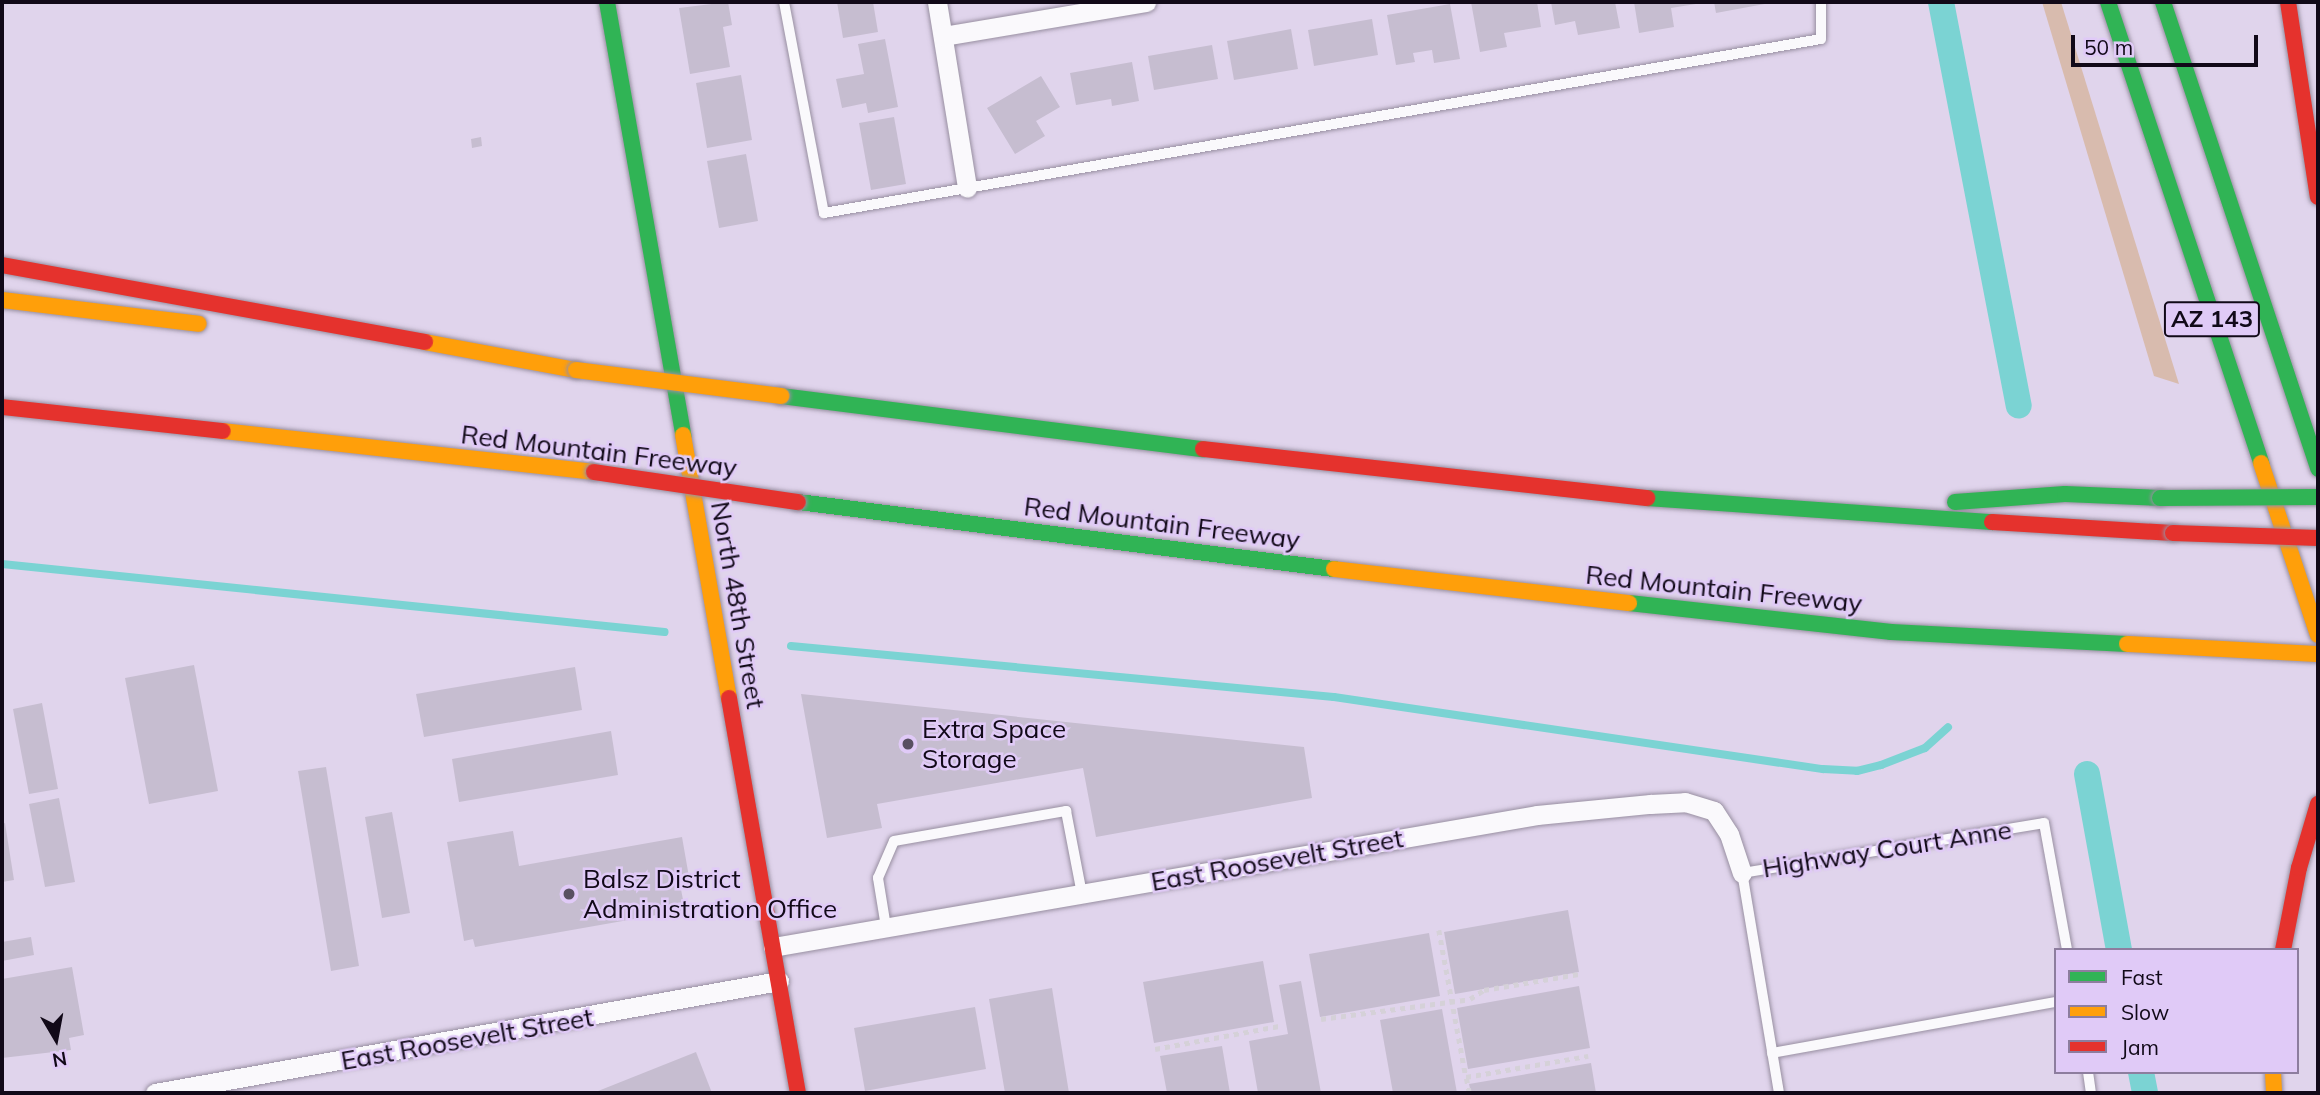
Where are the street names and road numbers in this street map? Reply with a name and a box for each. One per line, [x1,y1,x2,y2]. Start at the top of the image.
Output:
road number: AZ 143 [2163,298,2261,340]
street label: Red Mountain Freeway [459,419,739,483]
street label: Red Mountain Freeway [1022,491,1302,555]
street label: North 48th Street [704,499,772,711]
street label: Red Mountain Freeway [1584,559,1864,619]
street label: Highway Court Anne [1760,814,2014,884]
street label: East Roosevelt Street [1149,822,1405,898]
street label: East Roosevelt Street [339,1001,595,1077]

